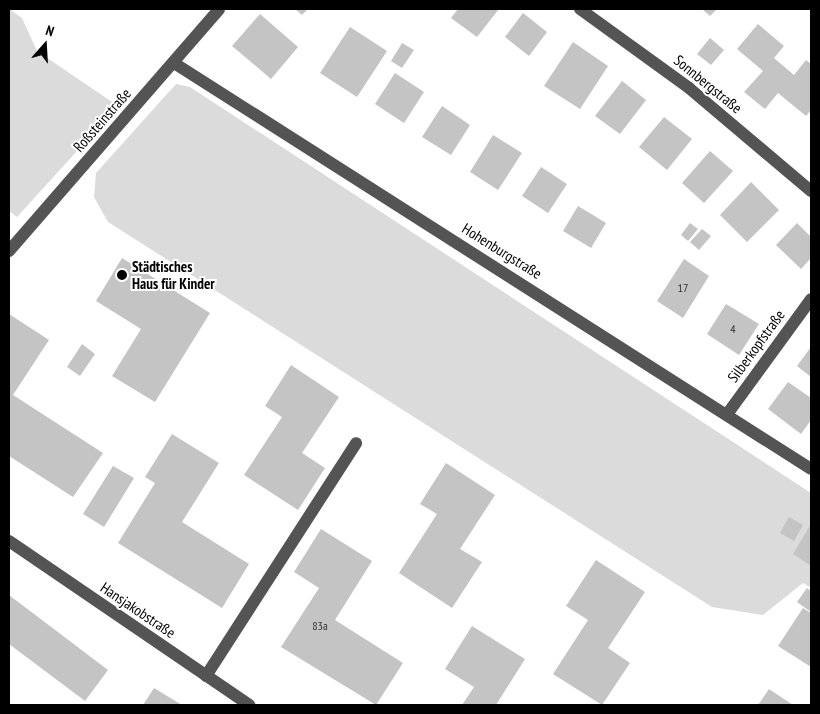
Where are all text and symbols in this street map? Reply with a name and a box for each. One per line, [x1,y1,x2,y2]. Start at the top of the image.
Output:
north arrow [20,20,70,70]
text: N [43,21,56,41]
street label: Sonnbergstraße [670,51,746,117]
street label: Roßsteinstraße [70,85,134,155]
street label: Hohenburgstraße [459,219,545,283]
place label: Städtisches Haus für Kinder [132,257,215,292]
marker: Städtisches Haus für Kinder [116,269,128,281]
house number: 17 [678,281,688,295]
street label: Silberkopfstraße [724,306,788,386]
house number: 4 [730,322,736,336]
street label: Hansjakobstraße [97,578,179,642]
house number: 83a [312,619,328,633]

